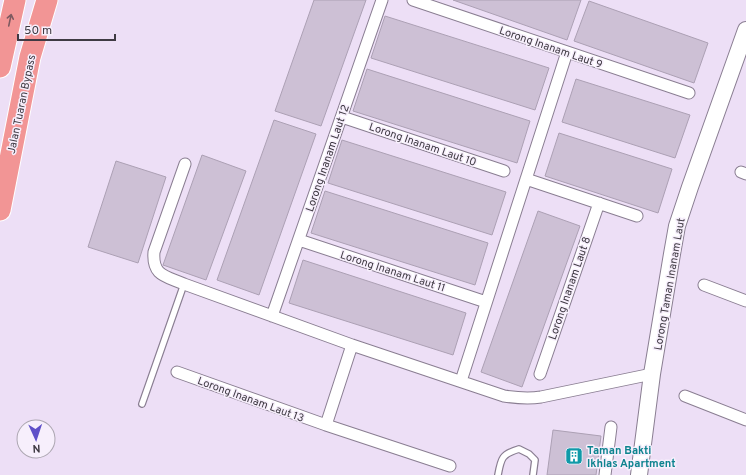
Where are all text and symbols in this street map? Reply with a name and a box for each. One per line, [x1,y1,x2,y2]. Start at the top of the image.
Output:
one-way arrow [6,14,14,27]
scale bar [18,16,115,42]
text: 50 m [24,23,52,39]
street label: Lorong Inanam Laut 9 [497,24,604,72]
street label: Jalan Tuaran Bypass [5,53,39,155]
street label: Lorong Inanam Laut 12 [303,103,353,214]
street label: Lorong Inanam Laut 10 [367,120,478,170]
street label: Lorong Taman Inanam Laut [651,217,689,352]
street label: Lorong Inanam Laut 8 [546,235,594,342]
street label: Lorong Inanam Laut 11 [338,248,447,296]
street label: Lorong Inanam Laut 13 [195,374,306,426]
north arrow [16,419,56,459]
text: N [32,441,41,455]
place label: Taman Bakti Ikhlas Apartment [587,444,675,471]
building icon: Taman Bakti Ikhlas Apartment [564,446,584,466]

